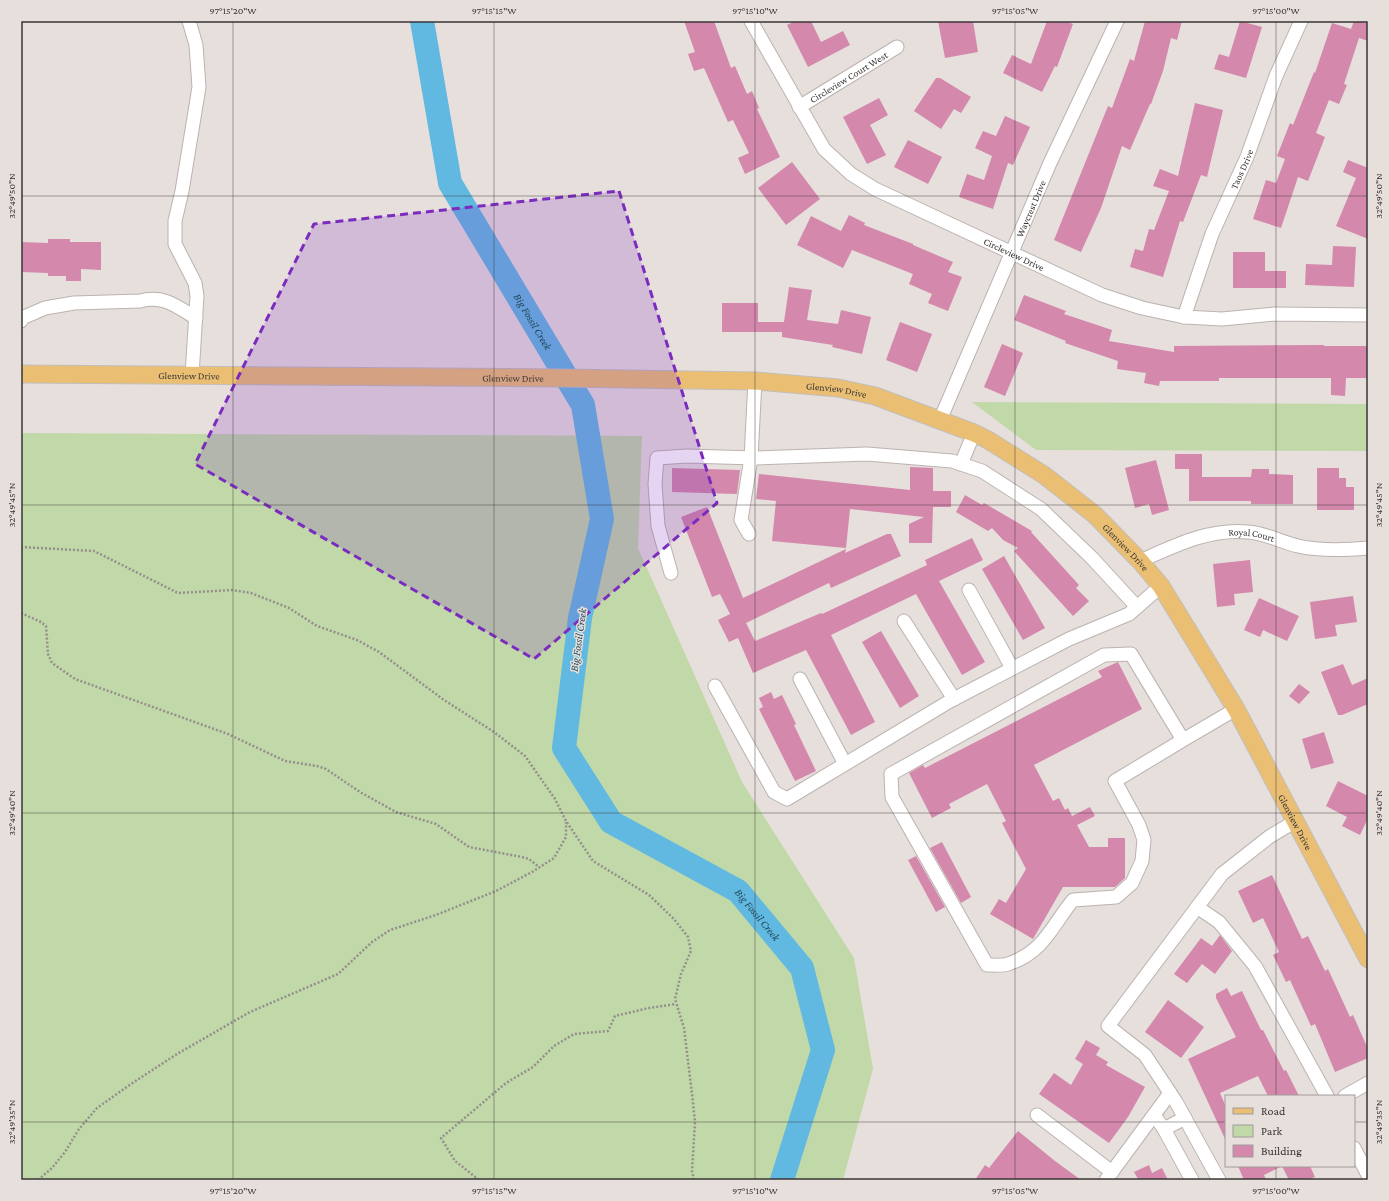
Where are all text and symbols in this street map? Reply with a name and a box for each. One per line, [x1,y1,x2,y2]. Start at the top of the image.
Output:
text: 97°15'20"W [210,5,257,16]
text: 97°15'15"W [472,5,517,16]
text: 97°15'10"W [732,5,779,16]
text: 97°15'05"W [992,5,1039,16]
text: 97°15'00"W [1252,5,1301,16]
street label: Circleview Court West [808,49,890,105]
street label: Taos Drive [1228,147,1256,191]
text: 32°49'50"N [6,173,17,219]
text: 32°49'50"N [1373,173,1384,219]
street label: Waycrest Drive [1014,178,1048,239]
street label: Circleview Drive [982,236,1047,274]
water label: Big Fossil Creek [512,291,555,353]
street label: Glenview Drive [158,370,220,381]
street label: Glenview Drive [482,372,544,384]
street label: Glenview Drive [806,380,868,400]
text: 32°49'45"N [6,482,17,527]
text: 32°49'45"N [1373,482,1384,527]
street label: Glenview Drive [1100,521,1151,574]
street label: Royal Court [1228,526,1277,544]
water label: Big Fossil Creek [568,606,590,672]
text: 32°49'40"N [6,790,17,836]
text: 32°49'40"N [1373,790,1384,836]
street label: Glenview Drive [1276,792,1315,852]
water label: Big Fossil Creek [733,886,783,944]
legend [1225,1095,1355,1167]
text: 32°49'35"N [6,1099,17,1144]
text: 32°49'35"N [1373,1099,1384,1144]
text: Road [1261,1104,1286,1118]
text: Park [1261,1124,1283,1138]
text: Building [1261,1144,1302,1158]
text: 97°15'20"W [210,1185,257,1196]
text: 97°15'15"W [472,1185,517,1196]
text: 97°15'10"W [732,1185,779,1196]
text: 97°15'05"W [992,1185,1039,1196]
text: 97°15'00"W [1252,1185,1301,1196]

